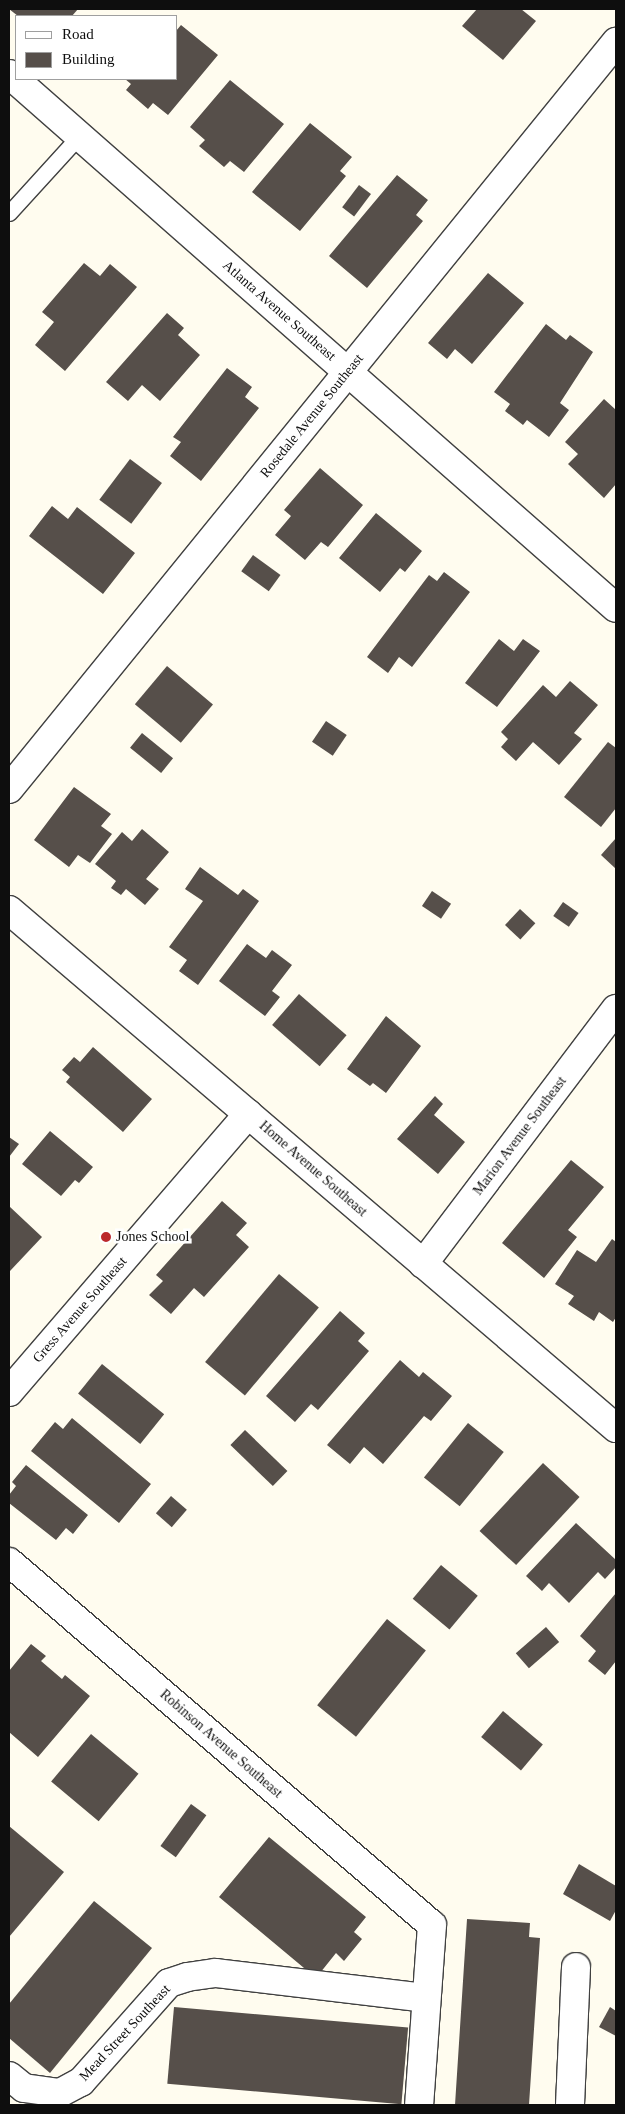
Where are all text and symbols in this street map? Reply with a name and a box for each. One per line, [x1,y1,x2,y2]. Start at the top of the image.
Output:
legend [15,15,178,80]
text: Road [62,26,94,42]
text: Building [62,51,115,67]
street label: Atlanta Avenue Southeast [219,257,339,365]
street label: Rosedale Avenue Southeast [257,350,367,482]
street label: Marion Avenue Southeast [470,1073,570,1199]
street label: Home Avenue Southeast [255,1117,371,1221]
place label: Jones School [116,1229,190,1245]
marker: Jones School [100,1231,112,1243]
street label: Gress Avenue Southeast [29,1253,131,1367]
street label: Robinson Avenue Southeast [156,1686,286,1802]
street label: Mead Street Southeast [76,1981,174,2085]

